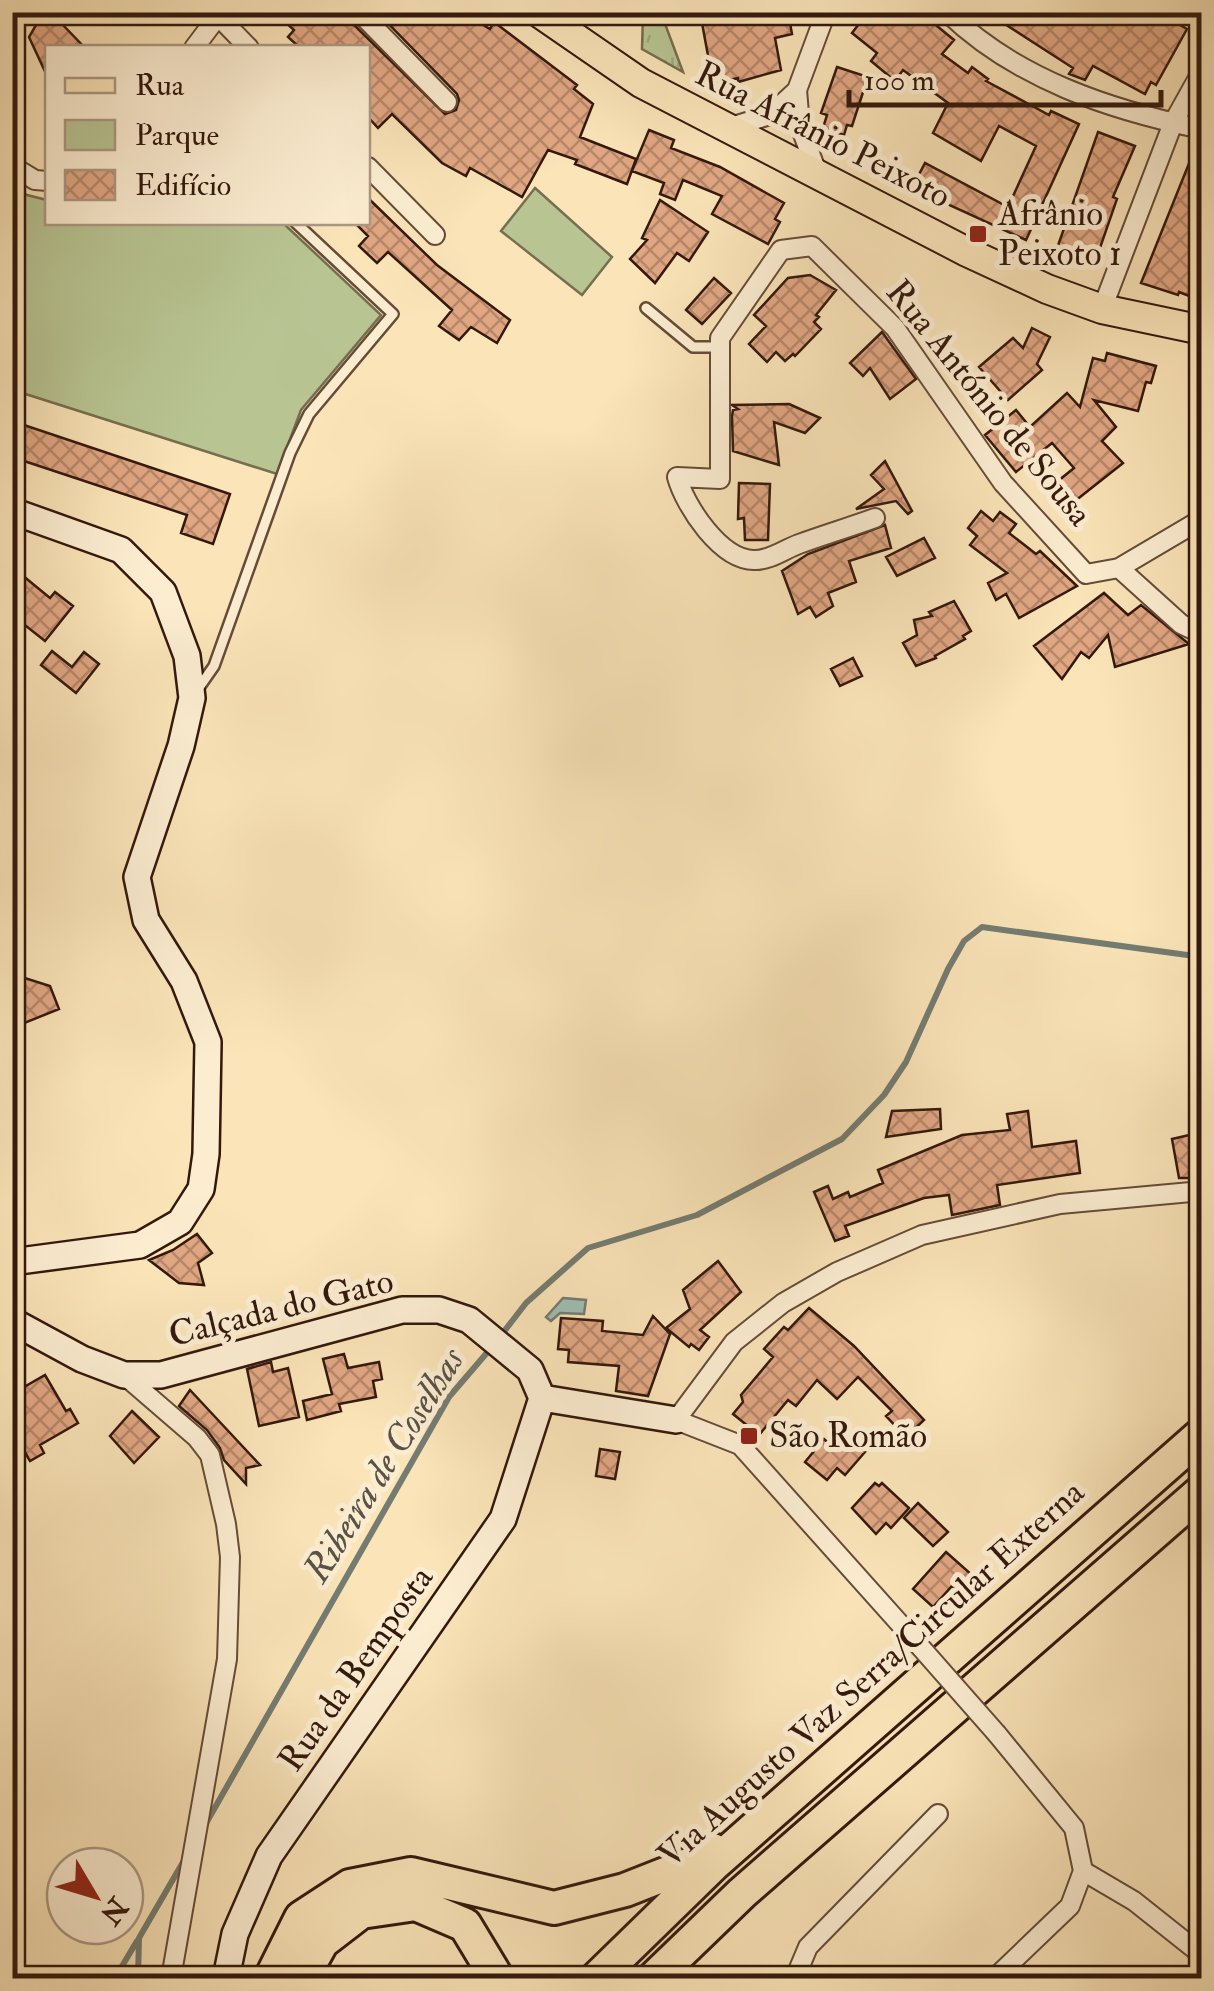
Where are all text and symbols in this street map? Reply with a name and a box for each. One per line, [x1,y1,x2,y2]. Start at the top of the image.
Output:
legend [45,45,370,225]
scale bar [849,45,1162,107]
street label: Rua Afrânio Peixoto [688,52,958,218]
text: 100 m [864,62,935,99]
text: Rua [135,67,185,104]
text: Parque [135,117,219,154]
text: Edifício [135,167,231,204]
place label: Afrânio Peixoto 1 [997,192,1121,276]
marker: Afrânio Peixoto 1 [967,223,989,245]
street label: Rua António de Sousa [876,271,1102,535]
street label: Calçada do Gato [164,1259,398,1357]
water label: Ribeira de Coselhas [292,1338,476,1592]
place label: São Romão [769,1414,927,1458]
marker: São Romão [738,1425,760,1447]
street label: Via Augusto Vaz Serra/Circular Externa [649,1470,1094,1877]
street label: Rua da Bemposta [269,1557,443,1780]
north arrow [45,1846,145,1946]
text: N [91,1889,136,1932]

